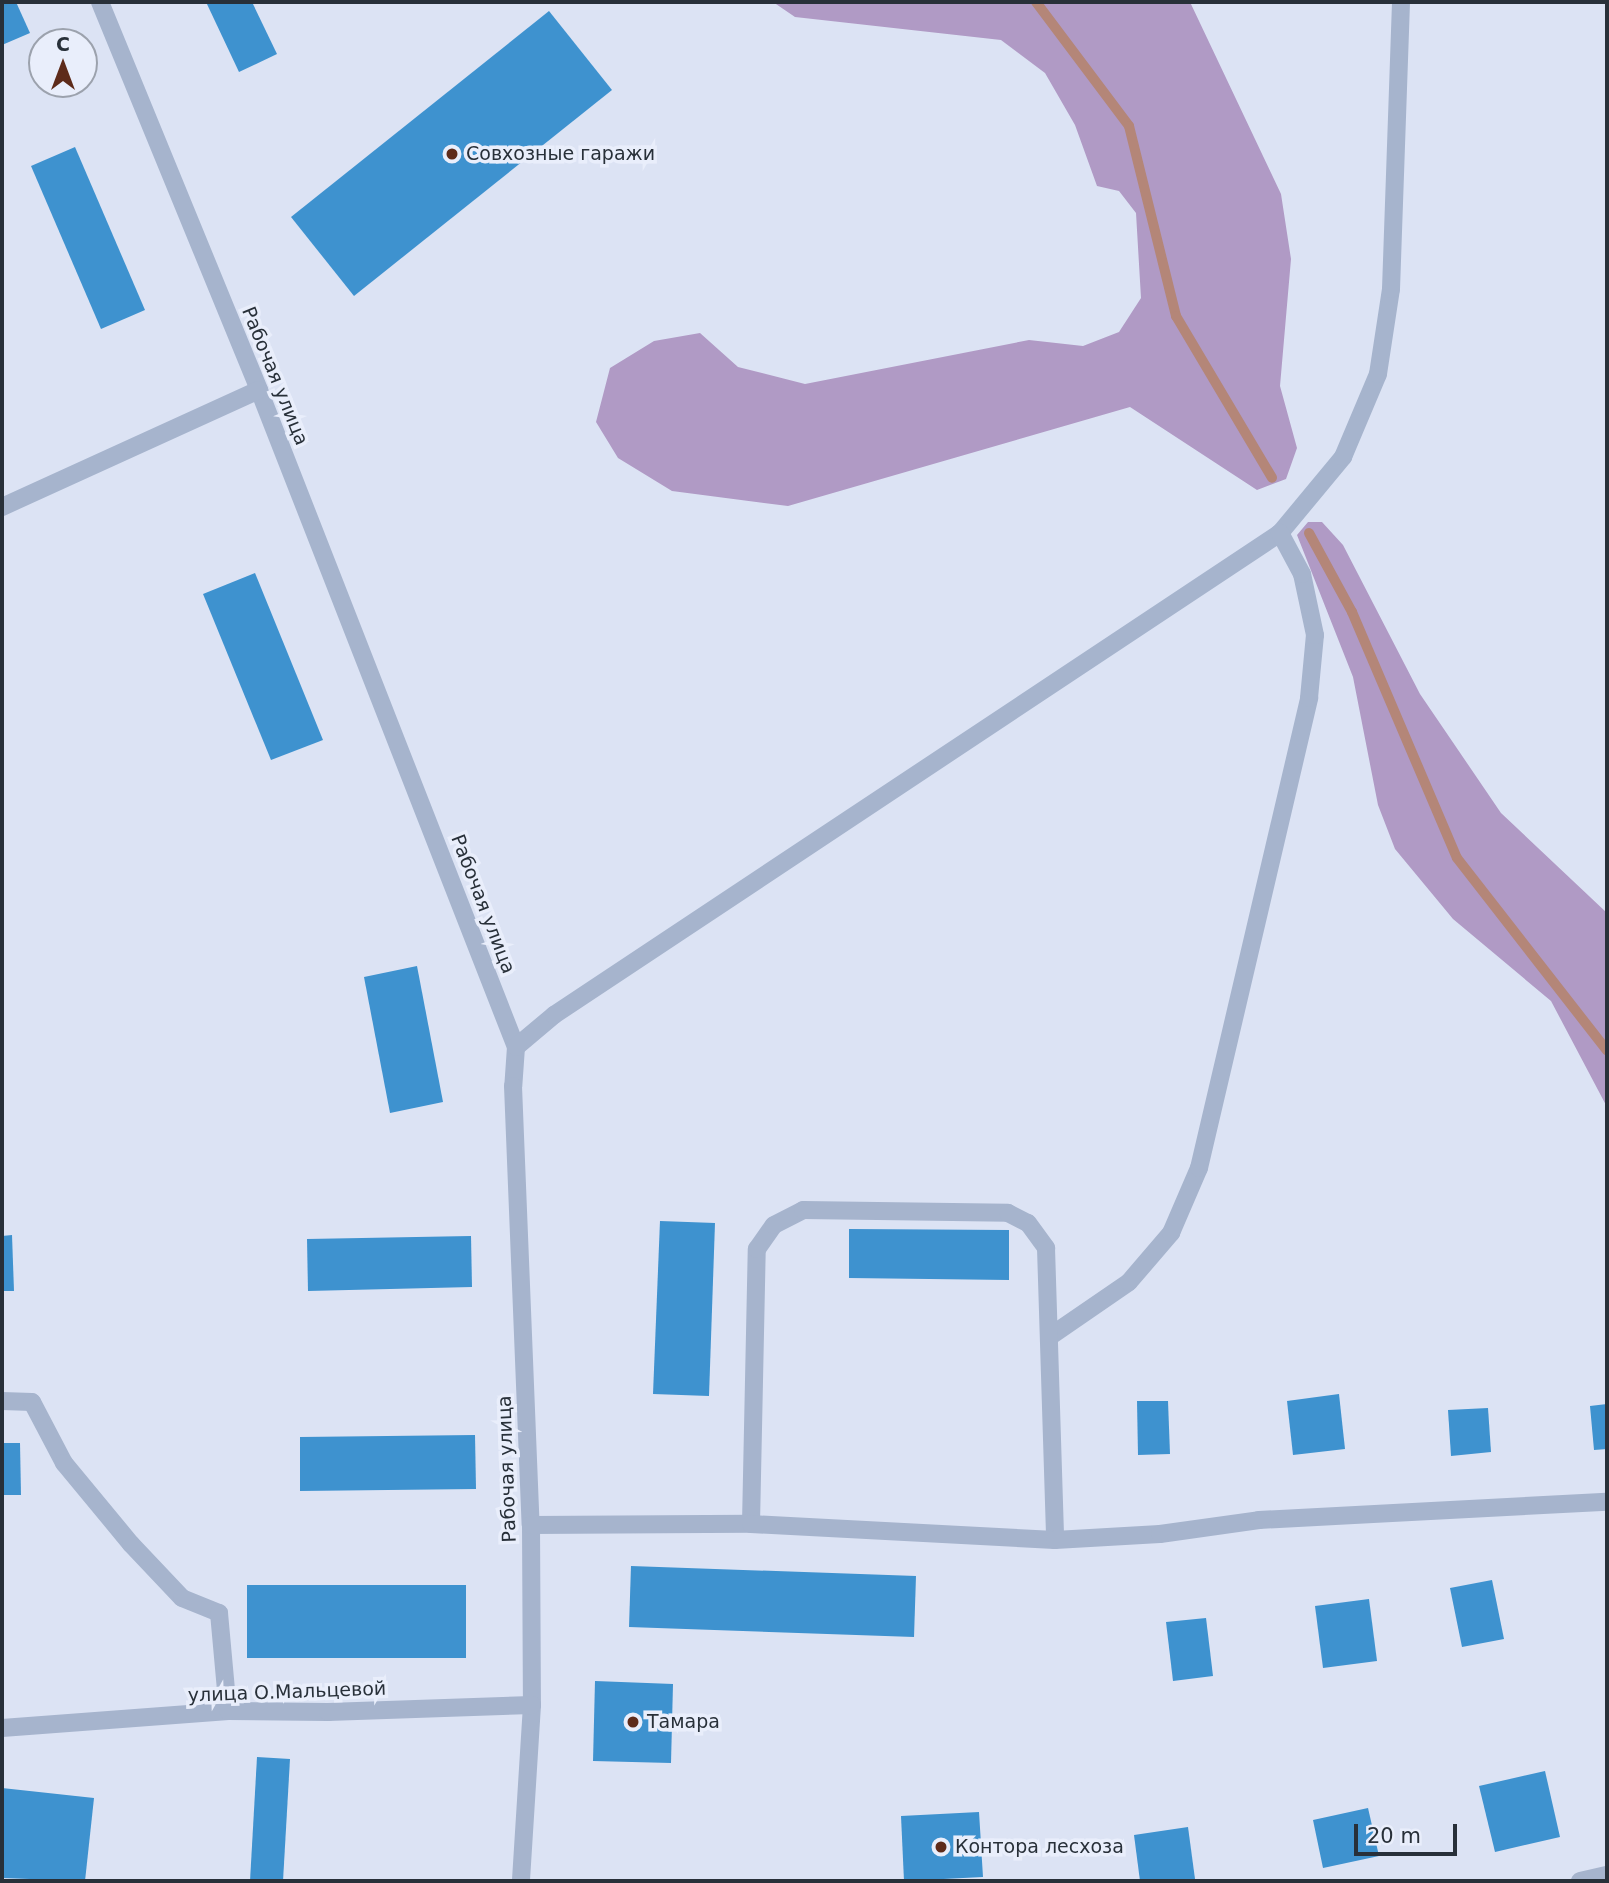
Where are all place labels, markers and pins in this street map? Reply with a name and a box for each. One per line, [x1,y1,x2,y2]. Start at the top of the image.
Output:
place label: Совхозные гаражи [466,143,655,165]
marker: Совхозные гаражи [444,146,460,162]
place label: Тамара [647,1711,720,1733]
marker: Тамара [625,1714,641,1730]
place label: Контора лесхоза [955,1836,1124,1858]
marker: Контора лесхоза [933,1839,949,1855]

